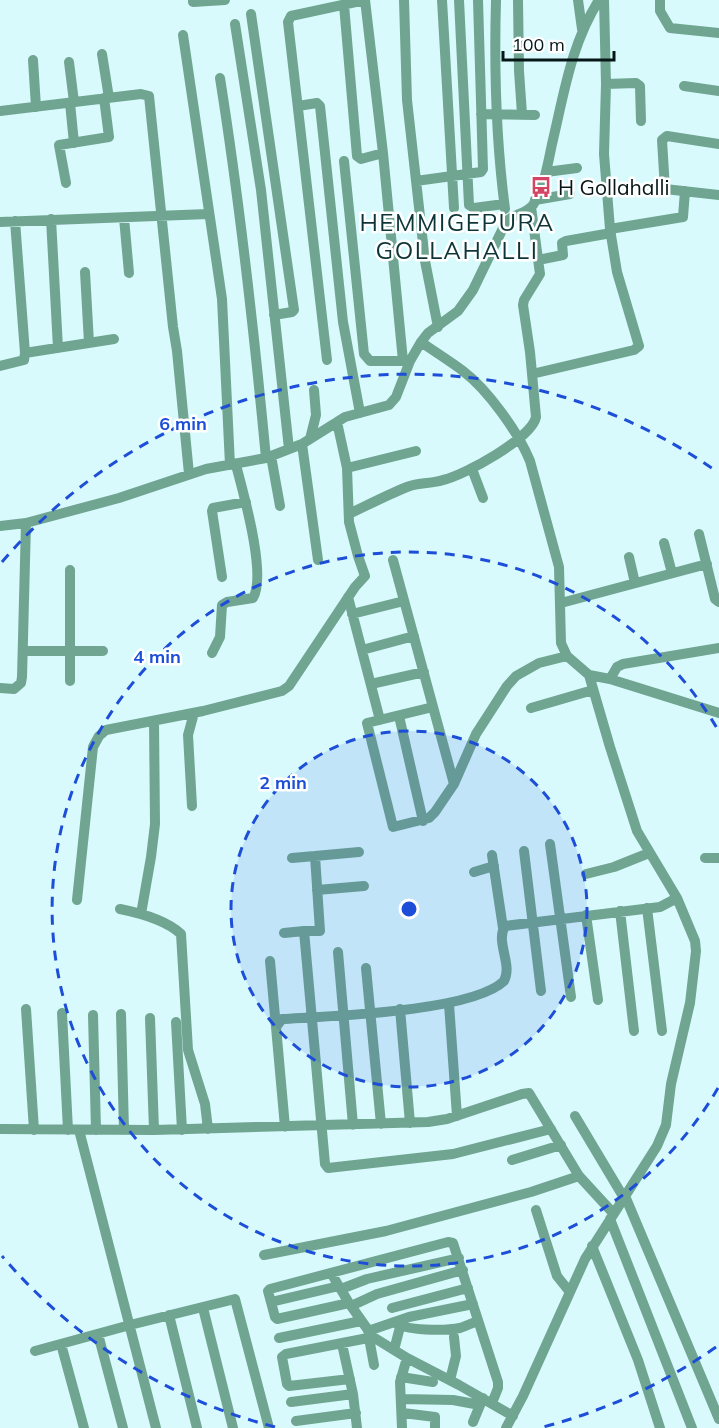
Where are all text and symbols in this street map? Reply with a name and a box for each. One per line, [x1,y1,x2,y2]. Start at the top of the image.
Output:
scale bar [503,24,614,62]
text: 100 m [512,33,565,56]
place label: H Gollahalli [558,174,669,200]
bus stop icon: H Gollahalli [529,175,553,199]
district label: HEMMIGEPURA GOLLAHALLI [359,207,555,265]
text: 6 min [159,412,207,435]
text: 4 min [133,645,181,668]
text: 2 min [259,771,307,794]
centre of rings [399,899,419,919]

